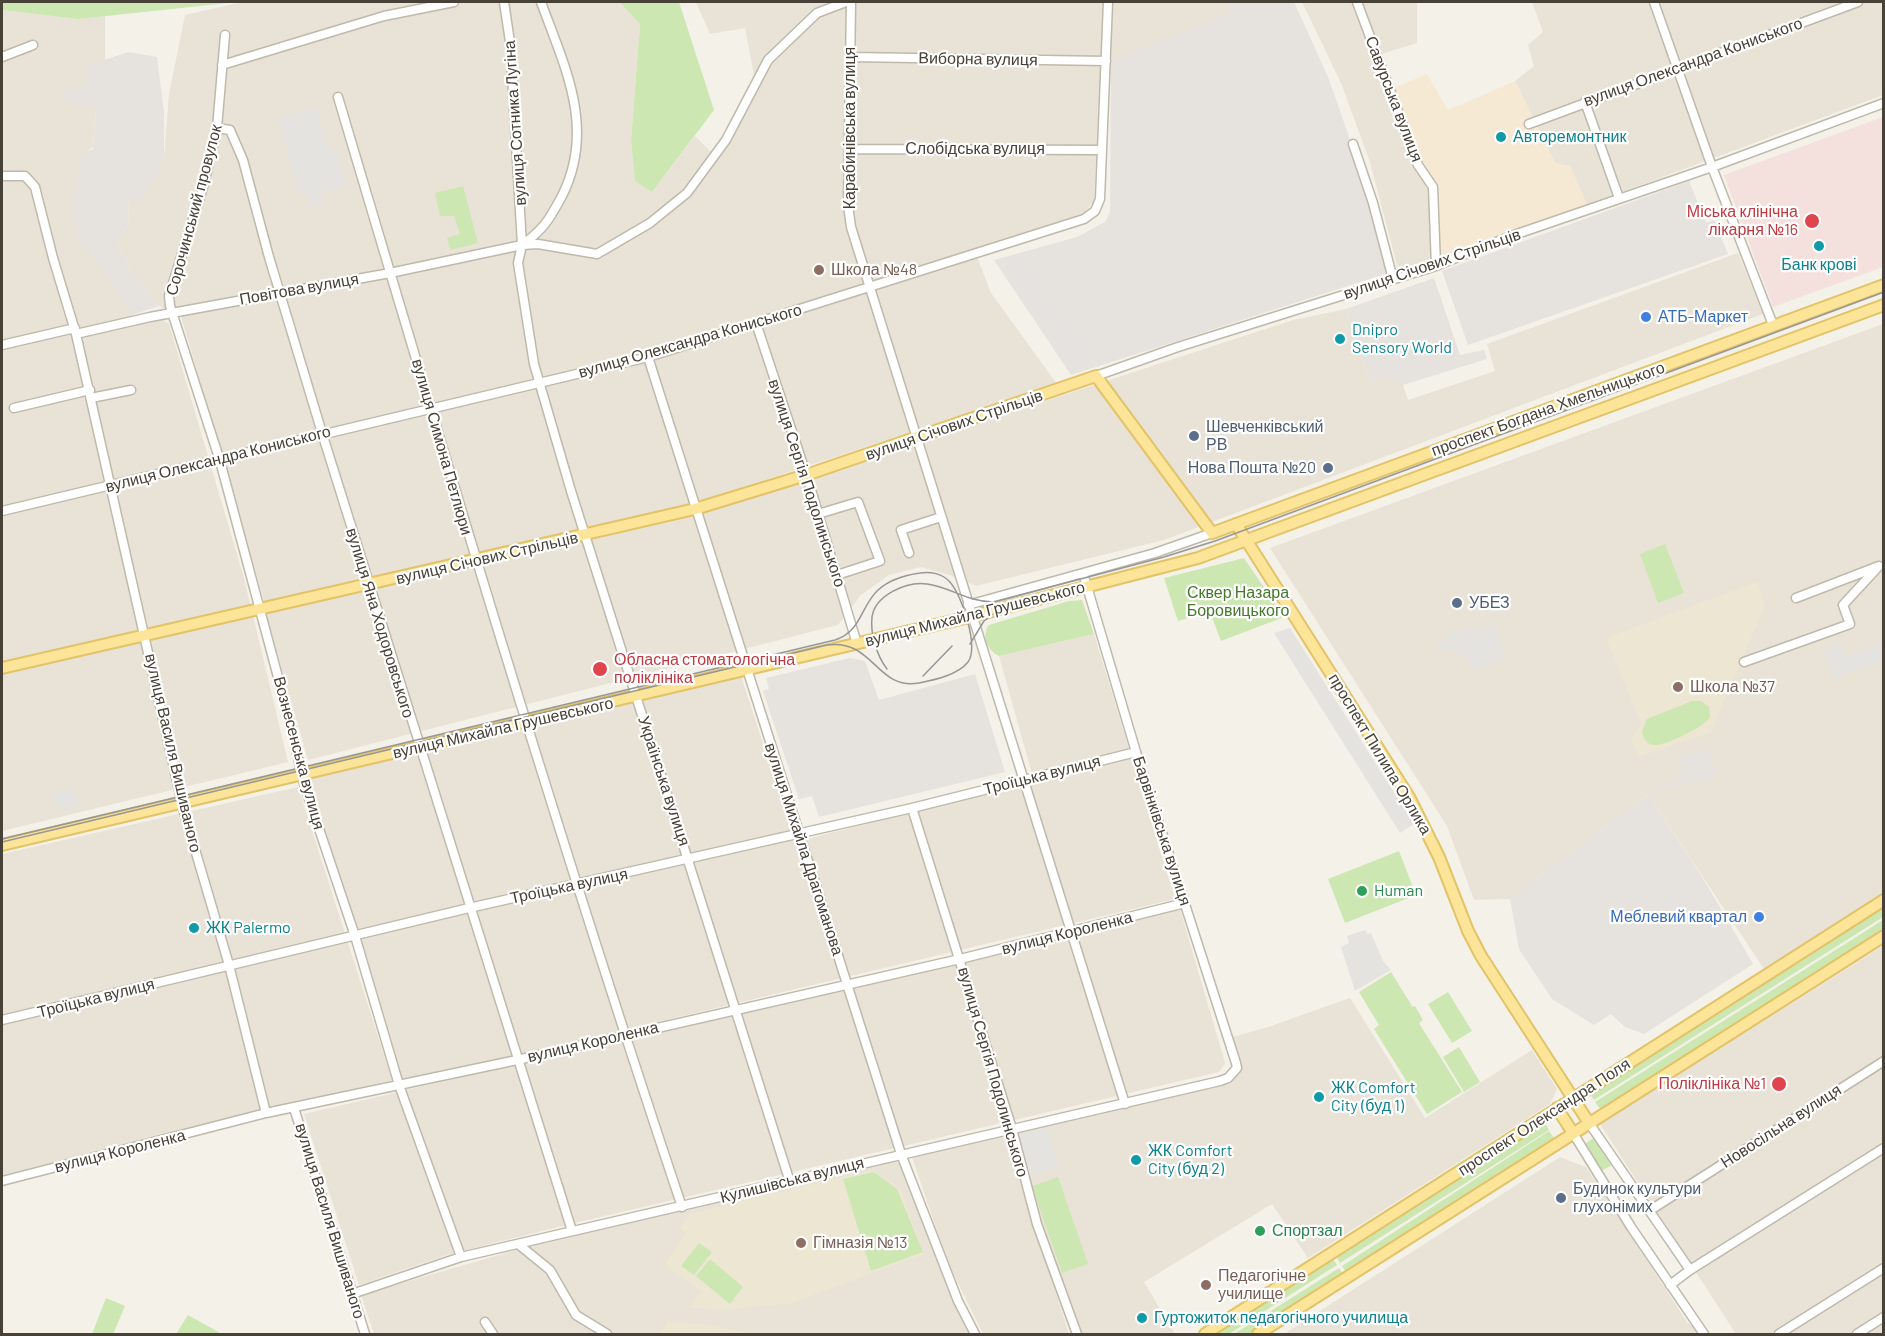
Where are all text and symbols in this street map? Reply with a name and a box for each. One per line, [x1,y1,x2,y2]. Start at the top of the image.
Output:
street label: вулиця Олександра Кониського [1581,13,1805,111]
street label: Савурська вулиця [1361,33,1427,165]
street label: вулиця Сотника Лугіна [500,40,530,206]
street label: Карабинівська вулиця [840,47,860,209]
street label: Виборна вулиця [918,48,1038,70]
street label: Сорочинський провулок [162,122,226,298]
place label: Авторемонтник [1513,127,1626,147]
marker: Авторемонтник [1494,130,1508,144]
street label: Слобідська вулиця [905,139,1045,159]
place label: Міська клінічна лікарня №16 [1687,202,1798,240]
marker: Міська клінічна лікарня №16 [1803,212,1821,230]
street label: вулиця Січових Стрільців [1341,225,1523,303]
marker: Банк крові [1812,239,1826,253]
place label: Банк крові [1781,255,1857,275]
place label: Школа №48 [831,260,917,280]
marker: Школа №48 [812,263,826,277]
street label: Повітова вулиця [238,269,360,309]
street label: вулиця Олександра Кониського [576,300,804,382]
place label: АТБ-Маркет [1658,307,1748,327]
marker: АТБ-Маркет [1639,310,1653,324]
place label: Dnipro Sensory World [1352,320,1452,358]
marker: Dnipro Sensory World [1333,332,1347,346]
street label: вулиця Симона Петлюри [408,357,476,537]
street label: проспект Богдана Хмельницького [1429,358,1667,460]
street label: вулиця Сергія Подолинського [764,377,850,589]
street label: вулиця Січових Стрільців [863,386,1045,464]
place label: Шевченківський РВ [1206,417,1324,455]
street label: вулиця Олександра Кониського [103,422,333,496]
marker: Шевченківський РВ [1187,429,1201,443]
place label: Нова Пошта №20 [1188,458,1316,478]
marker: Нова Пошта №20 [1321,461,1335,475]
street label: вулиця Яна Ходоровського [342,526,418,720]
street label: вулиця Січових Стрільців [394,528,580,588]
street label: вулиця Михайла Грушевського [863,577,1087,651]
park label: Сквер Назара Боровицького [1187,583,1289,621]
place label: УБЕЗ [1469,593,1510,613]
marker: УБЕЗ [1450,596,1464,610]
place label: Обласна стоматологічна поліклініка [614,650,795,688]
street label: вулиця Василя Вишиваного [141,652,205,854]
marker: Обласна стоматологічна поліклініка [591,660,609,678]
street label: проспект Пилипа Орлика [1324,670,1436,838]
street label: Вознесенська вулиця [269,674,329,832]
place label: Школа №37 [1690,677,1775,697]
marker: Школа №37 [1671,680,1685,694]
street label: вулиця Михайла Грушевського [391,693,615,763]
street label: Українська вулиця [634,714,694,848]
street label: вулиця Михайла Драгоманова [761,740,847,958]
street label: Троїцька вулиця [981,751,1103,799]
street label: Барвінківська вулиця [1129,754,1195,908]
street label: Троїцька вулиця [508,864,630,908]
place label: Human [1374,881,1423,901]
marker: Human [1355,884,1369,898]
street label: вулиця Короленка [1000,907,1134,959]
place label: Меблевий квартал [1610,907,1747,927]
marker: Меблевий квартал [1752,910,1766,924]
place label: ЖК Palermo [206,918,291,938]
marker: ЖК Palermo [187,921,201,935]
street label: вулиця Сергія Подолинського [954,965,1032,1179]
street label: Троїцька вулиця [35,974,157,1022]
street label: вулиця Короленка [526,1018,660,1066]
street label: проспект Олександра Поля [1454,1054,1634,1180]
place label: Поліклініка №1 [1658,1074,1766,1094]
marker: Поліклініка №1 [1770,1075,1788,1093]
place label: ЖК Comfort City (буд 1) [1331,1078,1415,1116]
street label: Новосільна вулиця [1717,1080,1845,1172]
marker: ЖК Comfort City (буд 1) [1312,1090,1326,1104]
street label: вулиця Василя Вишиваного [291,1121,369,1321]
street label: вулиця Короленка [53,1125,187,1177]
place label: ЖК Comfort City (буд 2) [1148,1141,1232,1179]
street label: Кулишівська вулиця [718,1153,866,1207]
marker: ЖК Comfort City (буд 2) [1129,1153,1143,1167]
place label: Будинок культури глухонімих [1573,1179,1701,1217]
marker: Будинок культури глухонімих [1554,1191,1568,1205]
place label: Спортзал [1272,1221,1343,1241]
marker: Спортзал [1253,1224,1267,1238]
place label: Гімназія №13 [813,1233,908,1253]
marker: Гімназія №13 [794,1236,808,1250]
place label: Педагогічне училище [1218,1266,1306,1304]
marker: Педагогічне училище [1199,1278,1213,1292]
place label: Гуртожиток педагогічного училища [1154,1308,1408,1328]
marker: Гуртожиток педагогічного училища [1135,1311,1149,1325]

